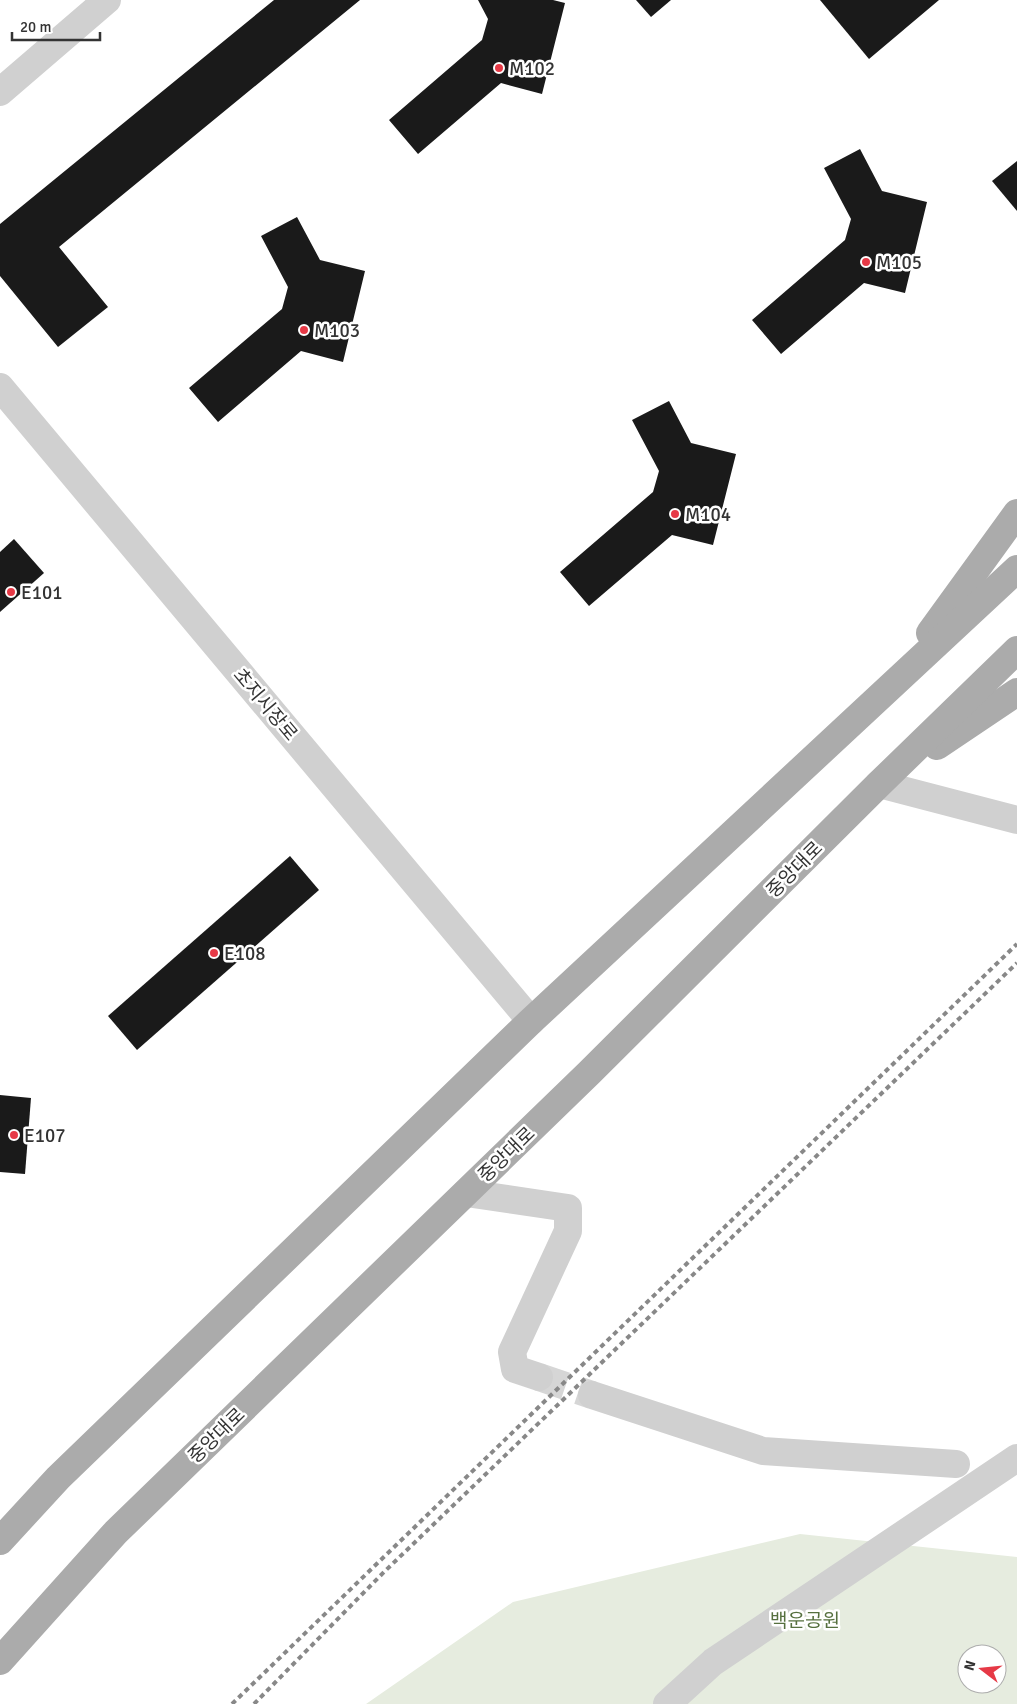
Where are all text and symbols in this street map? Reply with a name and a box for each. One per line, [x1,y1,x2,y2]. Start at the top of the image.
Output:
scale bar [12,10,100,42]
text: 20 m [20,18,51,36]
place label: M102 [509,57,555,81]
marker: M102 [493,62,505,74]
place label: M105 [876,251,922,275]
marker: M105 [860,256,872,268]
place label: M103 [314,319,360,343]
marker: M103 [298,324,310,336]
place label: M104 [685,503,731,527]
marker: M104 [669,508,681,520]
place label: E101 [21,581,63,605]
marker: E101 [5,586,17,598]
street label: 초지시장로 [228,663,303,746]
street label: 중앙대로 [762,837,828,903]
place label: E108 [224,942,266,966]
marker: E108 [208,947,220,959]
street label: 중앙대로 [473,1122,540,1188]
place label: E107 [24,1124,66,1148]
marker: E107 [8,1129,20,1141]
street label: 중앙대로 [183,1403,250,1469]
park label: 백운공원 [770,1609,840,1633]
north arrow [957,1644,1007,1694]
text: N [960,1659,979,1673]

